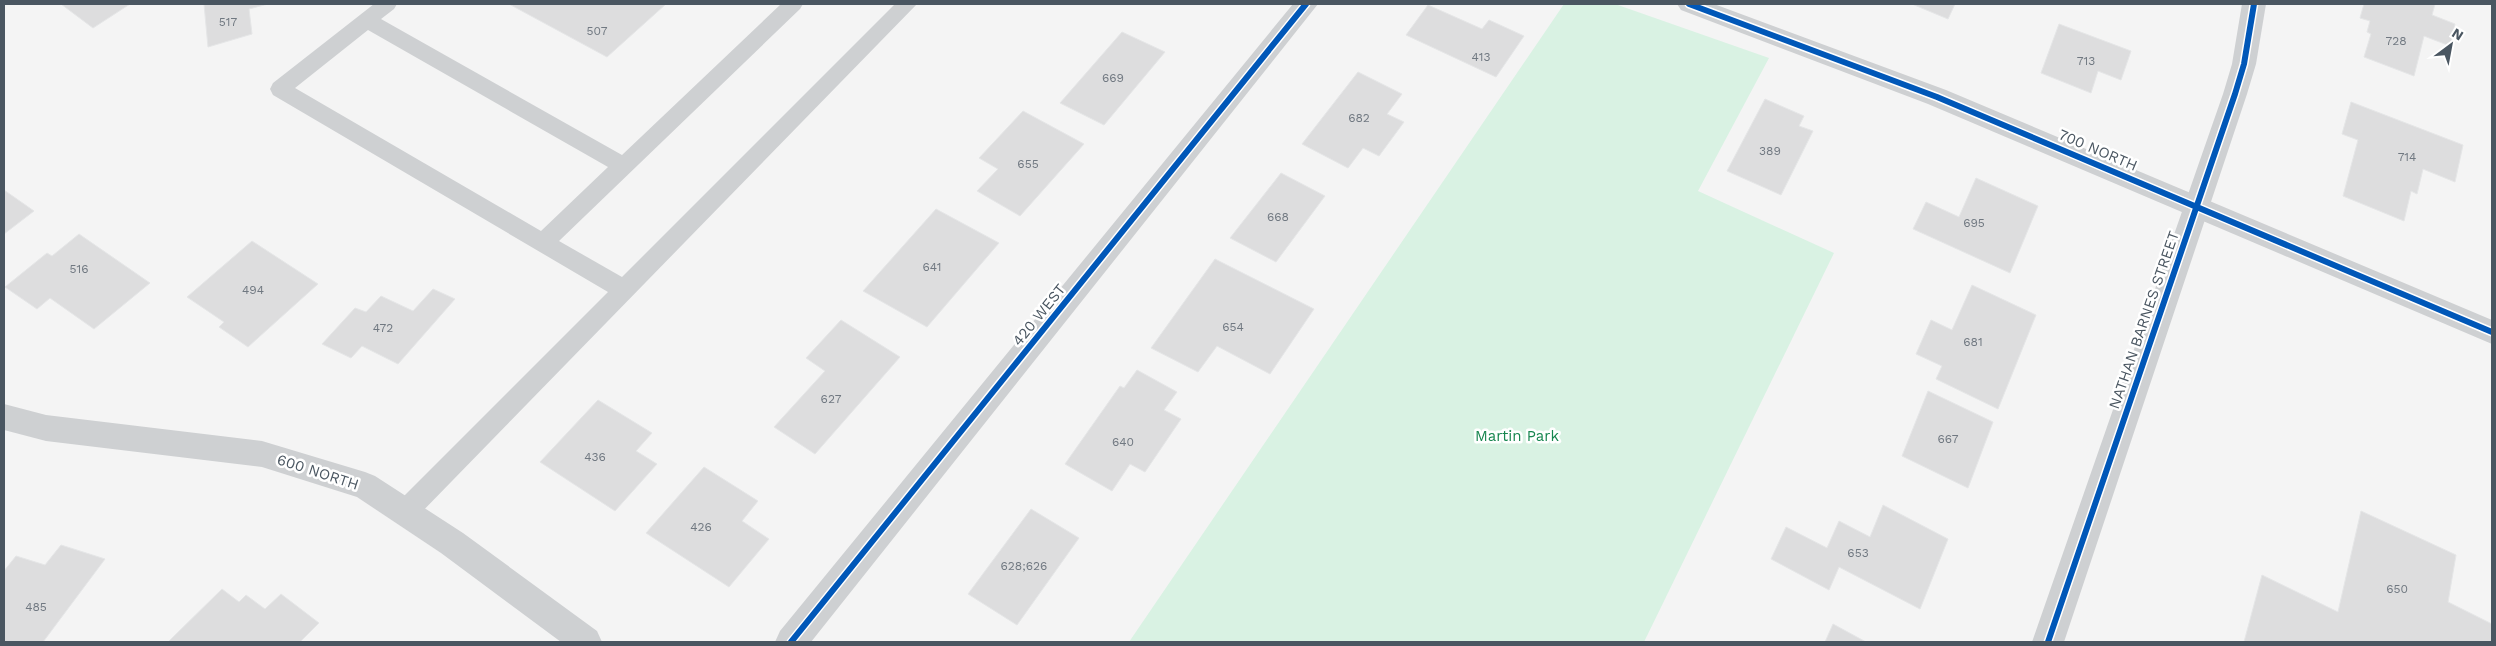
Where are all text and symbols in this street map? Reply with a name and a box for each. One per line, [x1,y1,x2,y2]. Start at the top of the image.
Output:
house number: 517 [219,15,237,29]
north arrow [2426,20,2476,70]
house number: 507 [587,24,608,38]
text: N [2449,24,2467,44]
house number: 728 [2385,34,2407,48]
house number: 413 [1472,50,1490,64]
house number: 713 [2077,54,2095,68]
house number: 669 [1102,71,1124,85]
house number: 682 [1348,111,1370,125]
street label: 700 NORTH [2056,125,2140,175]
house number: 389 [1759,144,1781,158]
house number: 714 [2398,150,2416,164]
house number: 655 [1017,157,1039,171]
house number: 668 [1267,210,1289,224]
house number: 695 [1963,216,1985,230]
street label: NATHAN BARNES STREET [2105,229,2183,411]
house number: 641 [922,260,942,274]
house number: 516 [70,262,88,276]
street label: 420 WEST [1009,280,1069,350]
house number: 494 [242,283,264,297]
house number: 654 [1222,320,1244,334]
house number: 472 [373,321,393,335]
house number: 681 [1963,335,1983,349]
house number: 627 [821,392,842,406]
park label: Martin Park [1475,427,1559,445]
house number: 667 [1937,432,1959,446]
house number: 640 [1112,435,1134,449]
street label: 600 NORTH [275,450,361,494]
house number: 436 [584,450,606,464]
house number: 426 [690,520,712,534]
house number: 653 [1847,546,1869,560]
house number: 628;626 [1001,559,1047,573]
house number: 650 [2386,582,2408,596]
house number: 485 [25,600,47,614]

